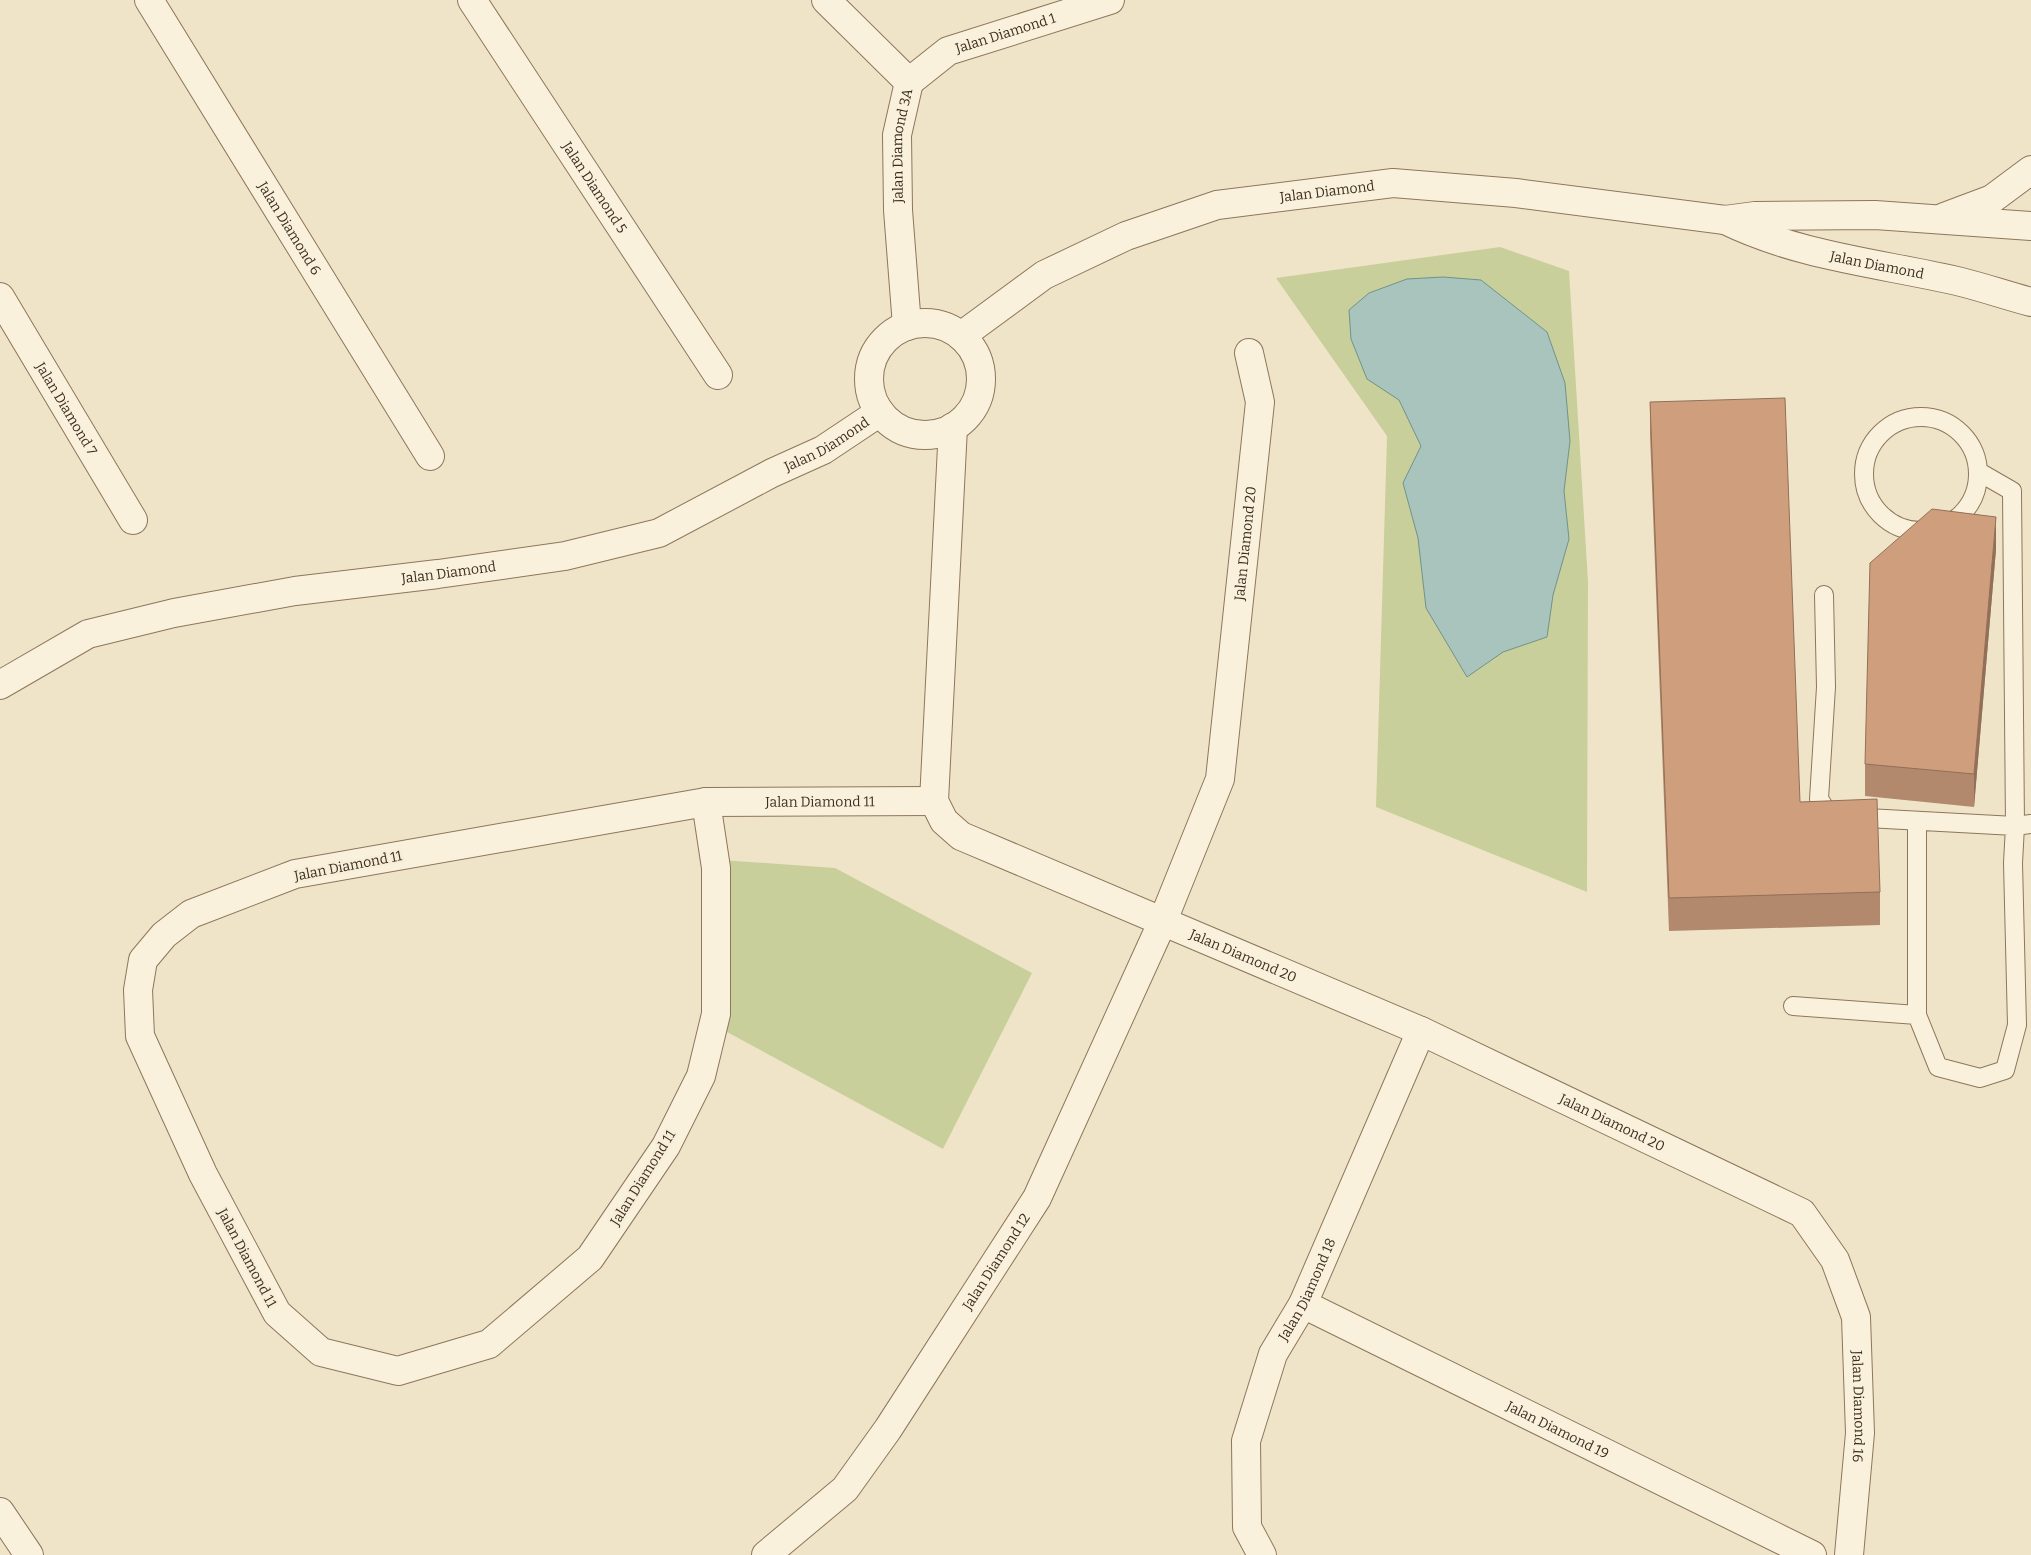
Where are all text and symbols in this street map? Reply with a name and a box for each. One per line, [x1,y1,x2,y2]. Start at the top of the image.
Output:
street label: Jalan Diamond 1 [952,9,1058,57]
street label: Jalan Diamond 3A [888,87,916,204]
street label: Jalan Diamond 5 [558,138,631,236]
street label: Jalan Diamond [1278,177,1376,206]
street label: Jalan Diamond 6 [254,178,325,278]
street label: Jalan Diamond [1827,247,1925,282]
street label: Jalan Diamond 7 [32,358,101,458]
street label: Jalan Diamond [780,413,872,475]
street label: Jalan Diamond 20 [1230,485,1260,602]
street label: Jalan Diamond [399,557,497,587]
street label: Jalan Diamond 11 [764,793,875,810]
street label: Jalan Diamond 11 [292,847,404,885]
street label: Jalan Diamond 20 [1186,925,1299,986]
street label: Jalan Diamond 20 [1556,1089,1668,1155]
street label: Jalan Diamond 11 [606,1127,679,1230]
street label: Jalan Diamond 11 [213,1205,280,1311]
street label: Jalan Diamond 12 [958,1210,1033,1314]
street label: Jalan Diamond 18 [1274,1235,1339,1345]
street label: Jalan Diamond 16 [1849,1349,1869,1463]
street label: Jalan Diamond 19 [1503,1397,1612,1462]

